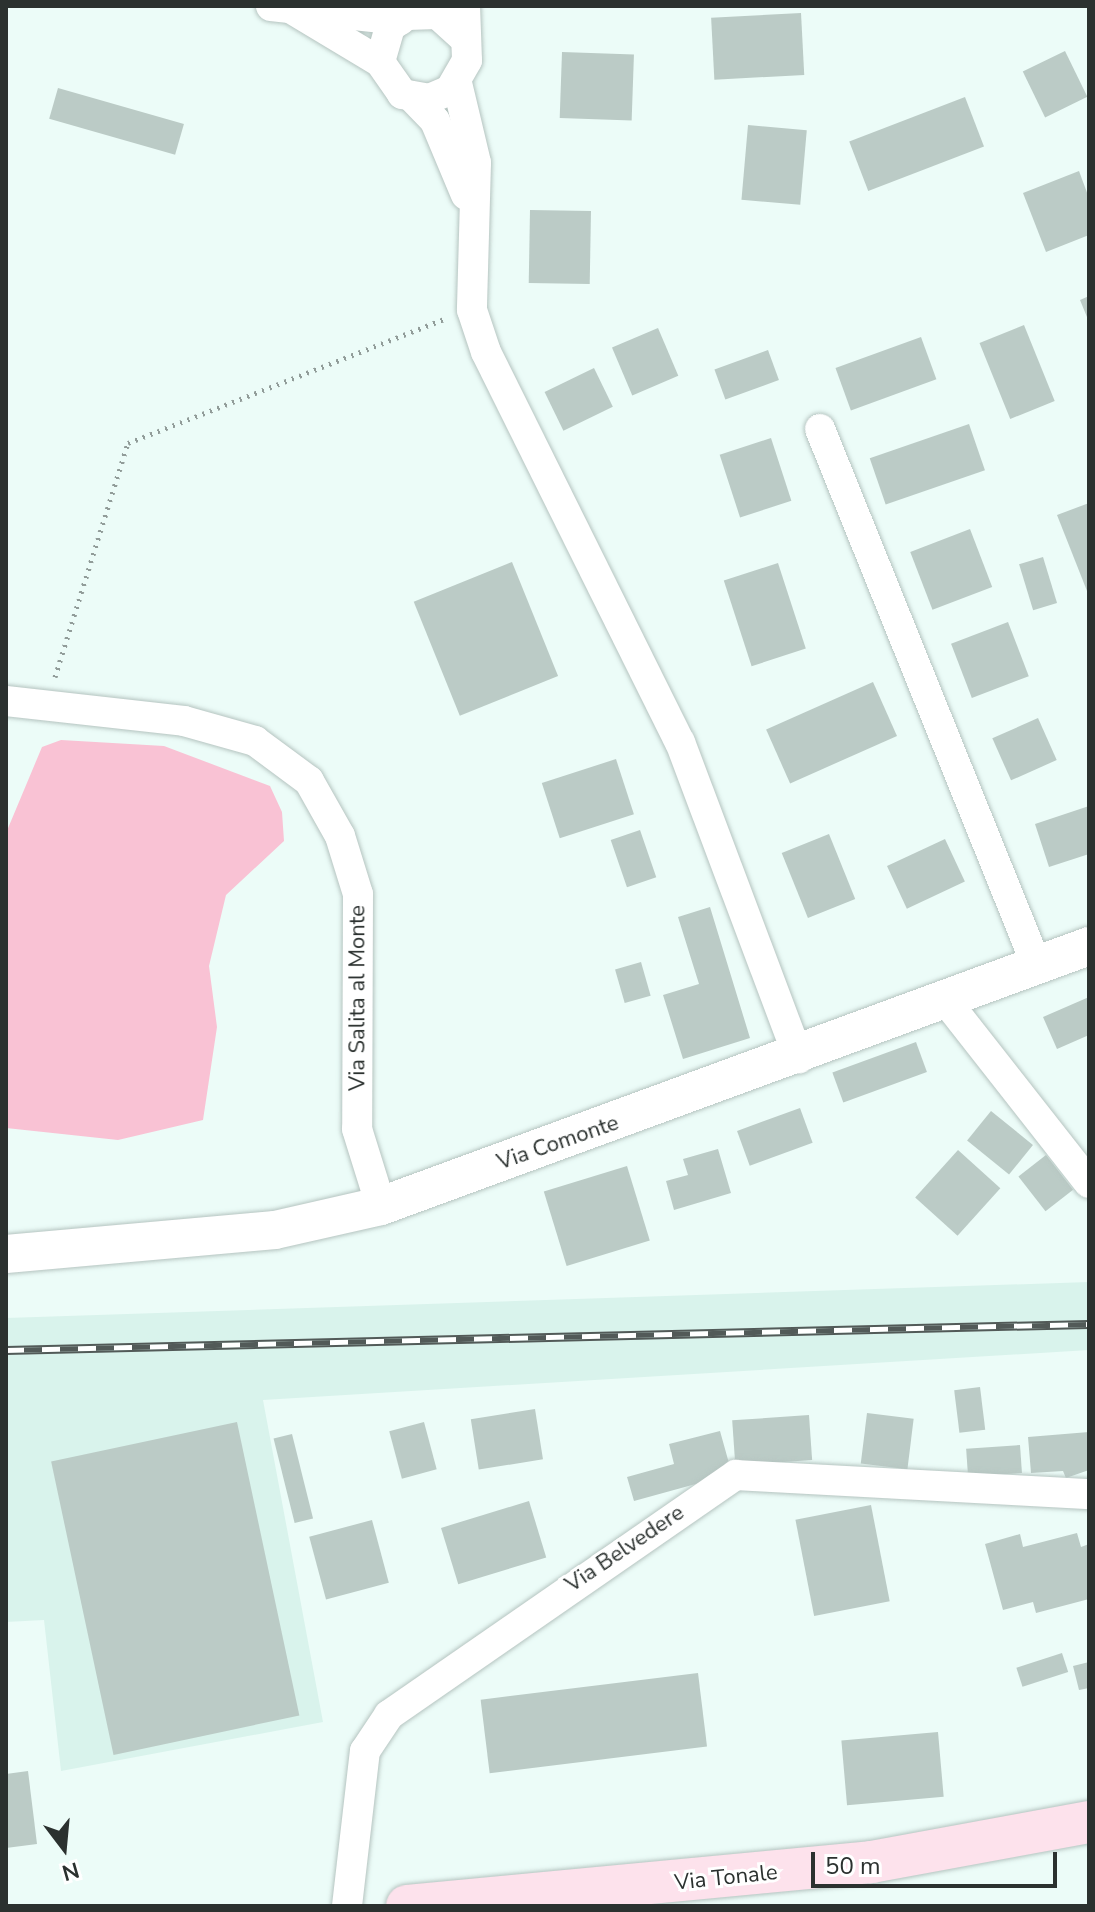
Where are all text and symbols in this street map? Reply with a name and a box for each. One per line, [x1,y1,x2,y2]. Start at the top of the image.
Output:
street label: Via Salita al Monte [345,905,371,1091]
street label: Via Comonte [494,1110,622,1176]
street label: Via Belvedere [561,1500,689,1598]
north arrow [24,1808,104,1888]
scale bar [815,1836,1061,1886]
text: 50 m [825,1850,881,1882]
text: N [59,1854,83,1888]
street label: Via Tonale [673,1859,779,1897]

